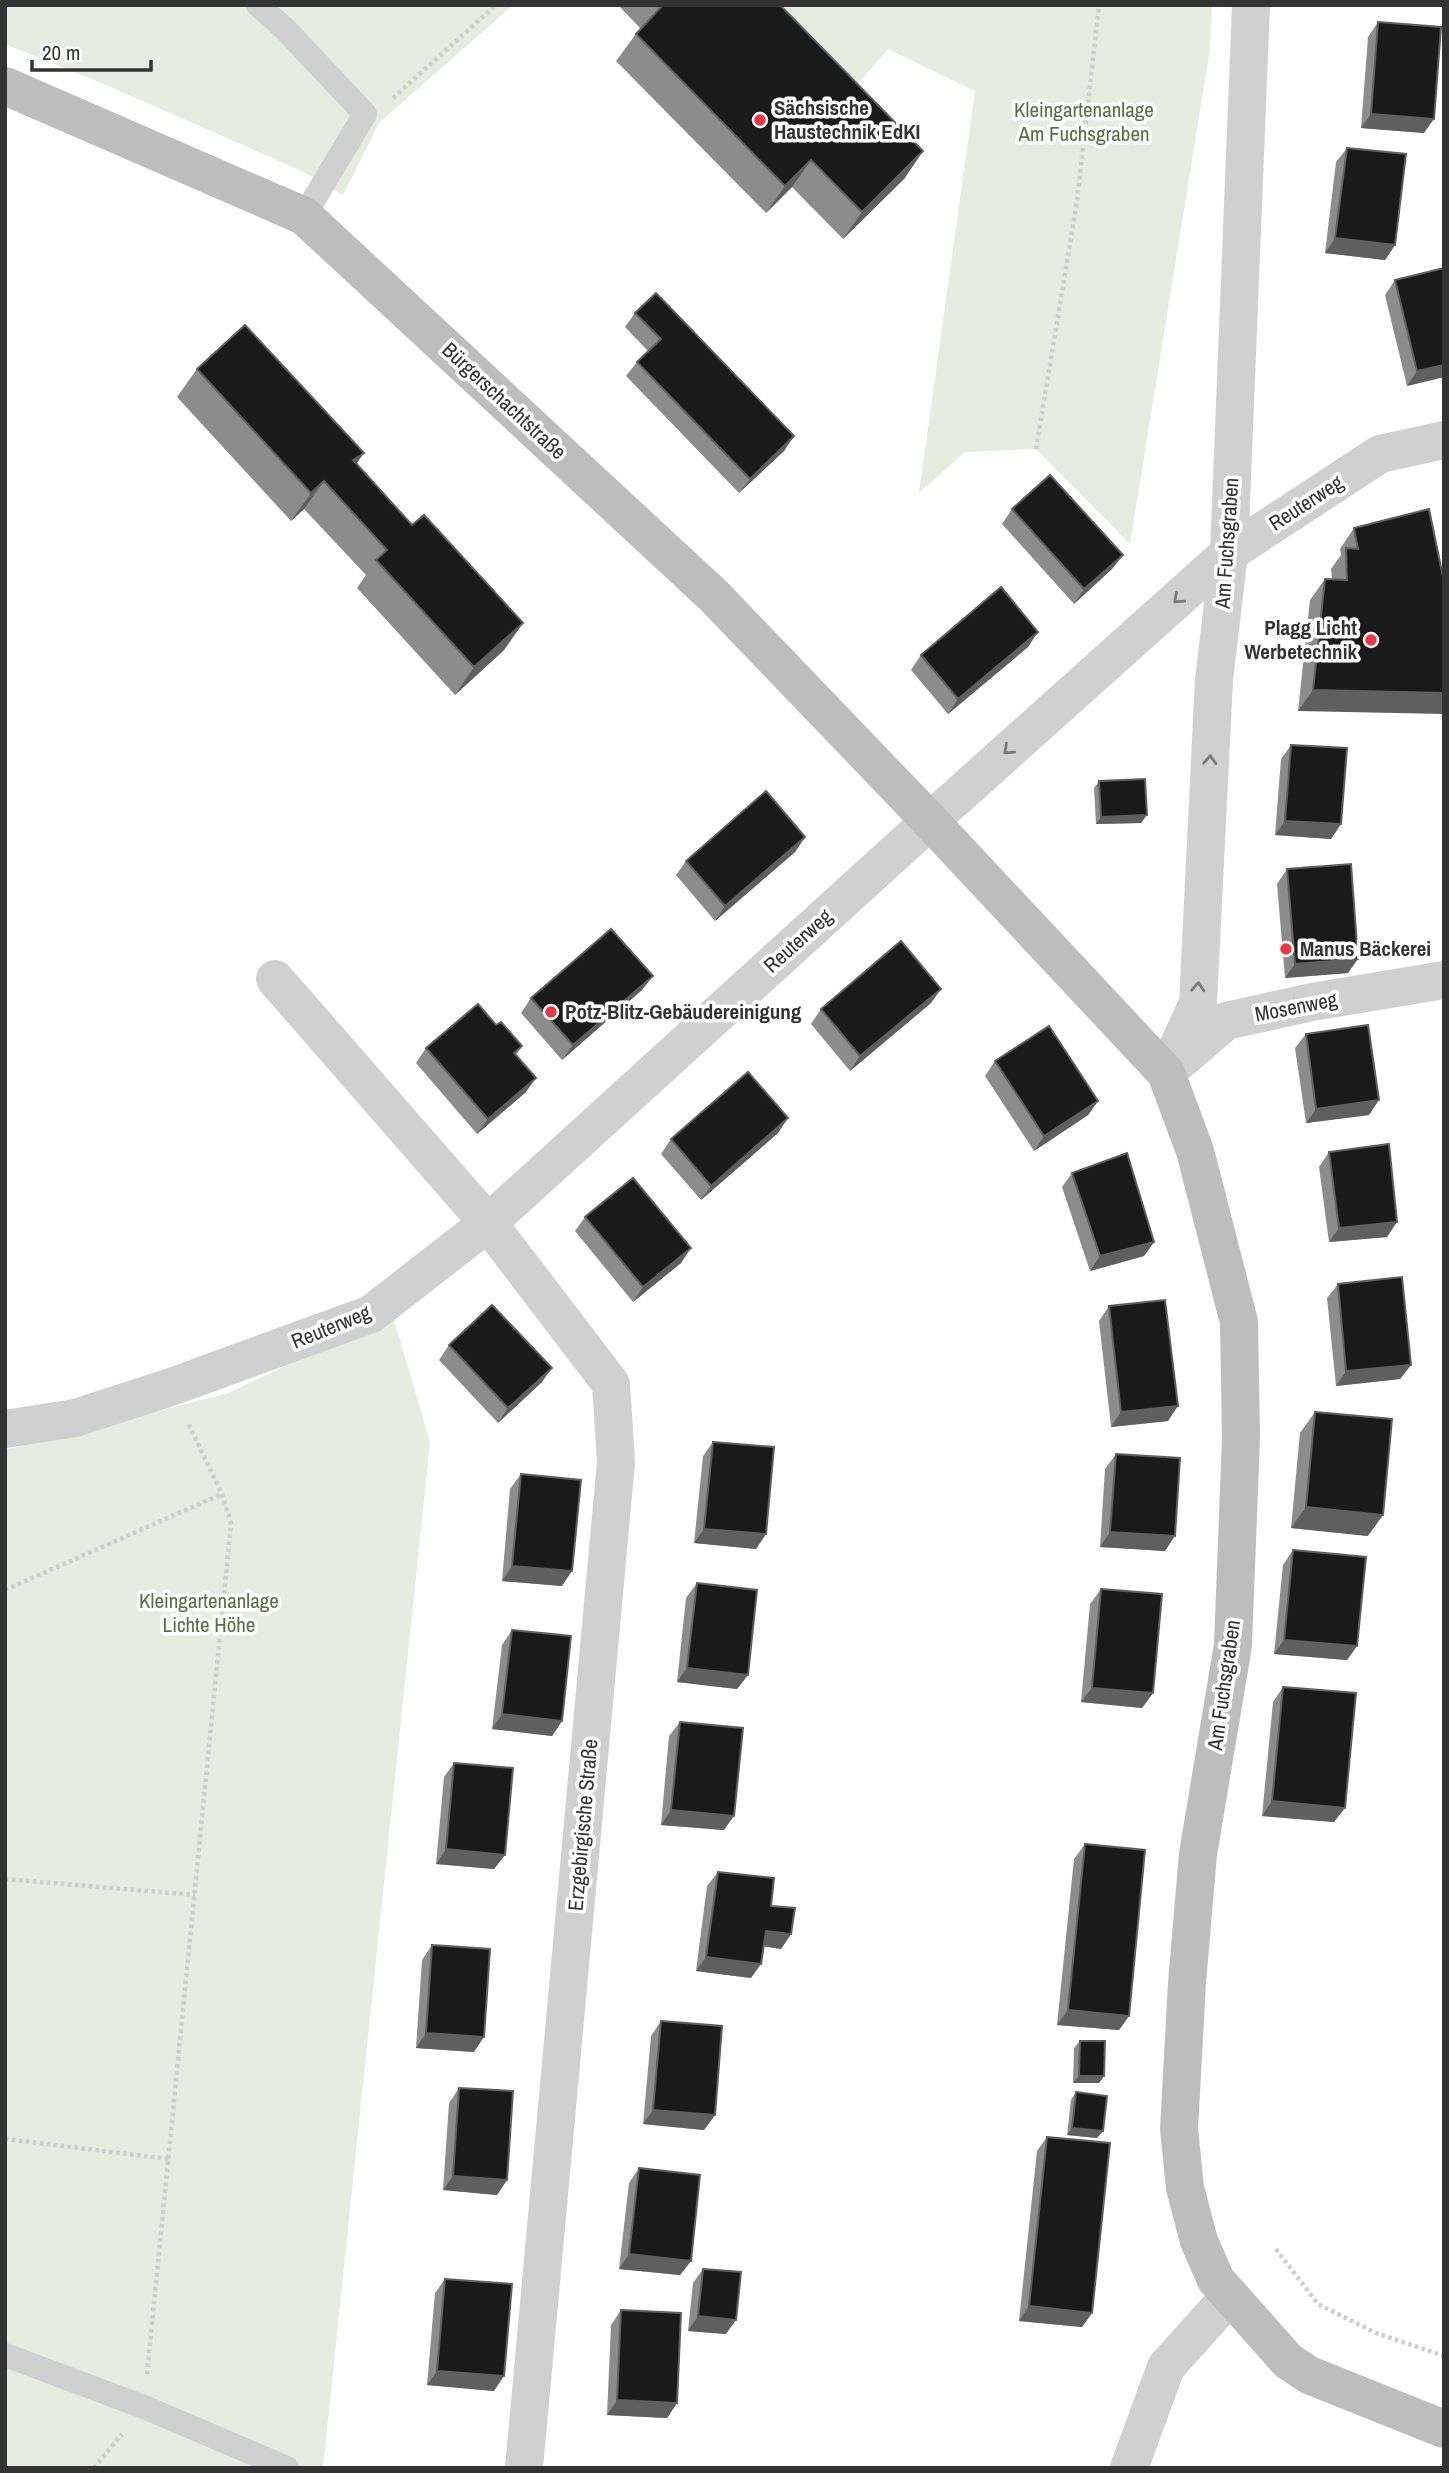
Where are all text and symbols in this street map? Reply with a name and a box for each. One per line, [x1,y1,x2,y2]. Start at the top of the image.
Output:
scale bar [32,28,150,72]
text: 20 m [42,38,80,67]
place label: Sächsische Haustechnik EdKI [774,93,920,146]
park label: Kleingartenanlage Am Fuchsgraben [1014,95,1154,148]
marker: Sächsische Haustechnik EdKI [752,112,768,128]
street label: Bürgerschachtstraße [436,336,573,466]
street label: Reuterweg [1263,468,1349,537]
street label: Am Fuchsgraben [1207,477,1246,610]
one-way arrow [1173,591,1186,603]
place label: Plagg Licht Werbetechnik [1244,613,1357,666]
marker: Plagg Licht Werbetechnik [1363,632,1379,648]
one-way arrow [1004,742,1017,754]
one-way arrow [1202,754,1217,765]
street label: Reuterweg [757,902,839,979]
place label: Manus Bäckerei [1300,934,1431,963]
marker: Manus Bäckerei [1278,941,1294,957]
one-way arrow [1191,981,1206,992]
street label: Mosenweg [1252,984,1340,1029]
place label: Potz-Blitz-Gebäudereinigung [565,997,802,1026]
marker: Potz-Blitz-Gebäudereinigung [543,1004,559,1020]
street label: Reuterweg [287,1297,375,1356]
park label: Kleingartenanlage Lichte Höhe [139,1586,279,1639]
street label: Am Fuchsgraben [1200,1618,1247,1753]
street label: Erzgebirgische Straße [561,1738,604,1912]

